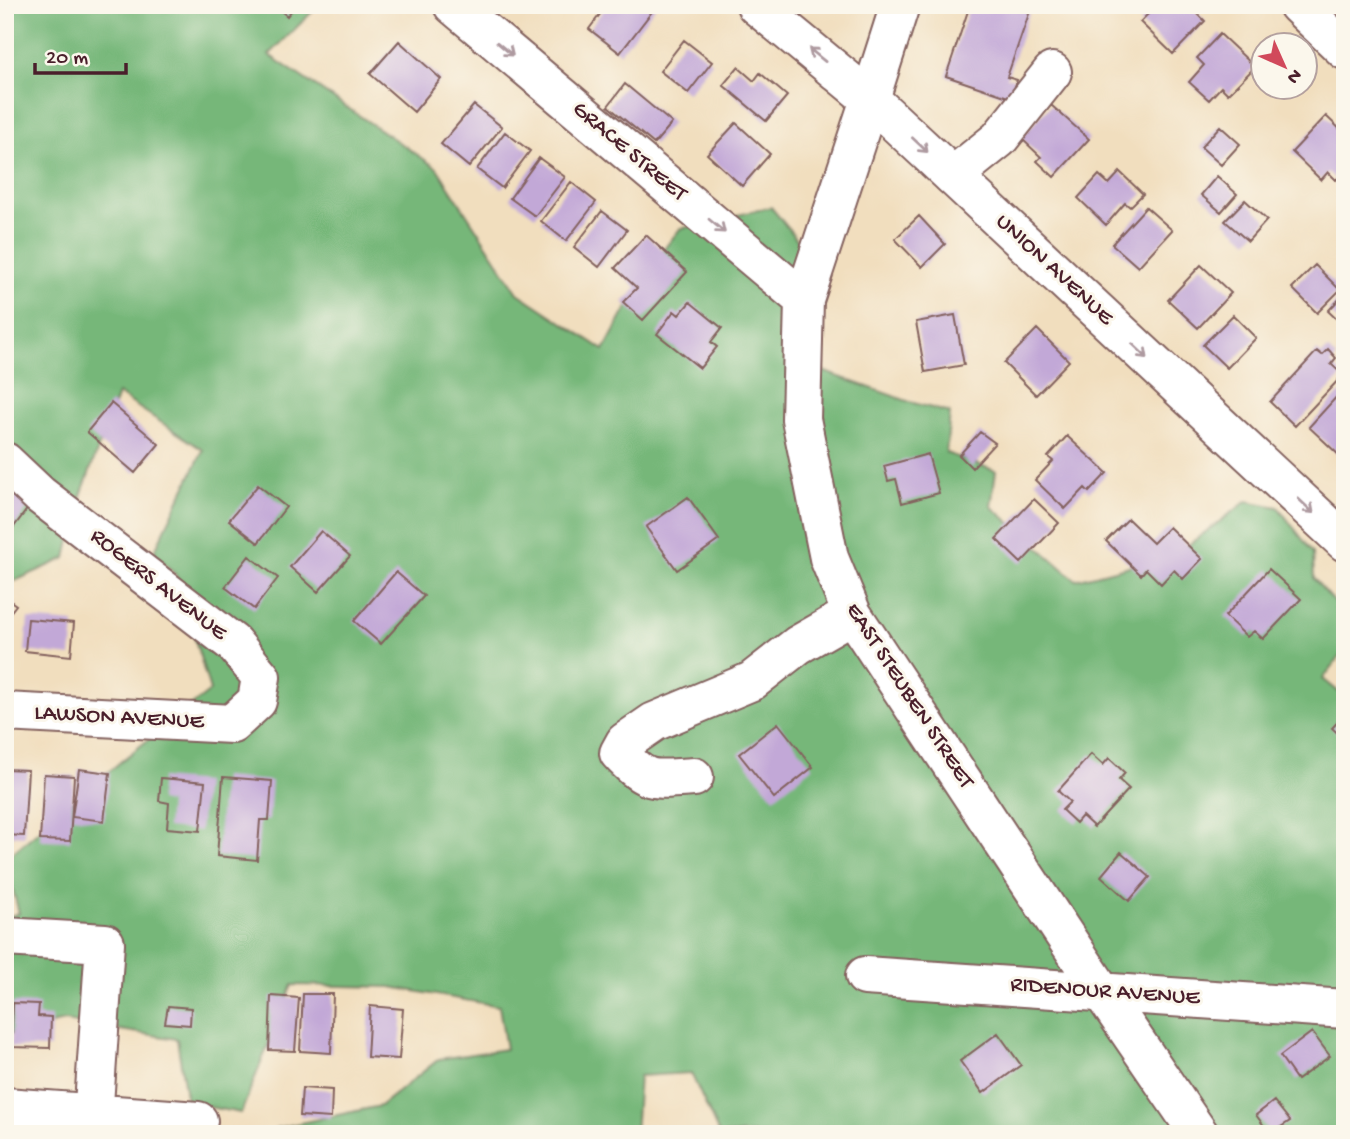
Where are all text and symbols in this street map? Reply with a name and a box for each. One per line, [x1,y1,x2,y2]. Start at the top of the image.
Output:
scale bar [35,32,126,76]
north arrow [1248,32,1318,102]
one-way arrow [496,41,514,57]
text: 20 m [46,47,88,72]
one-way arrow [809,47,827,63]
text: N [1281,63,1306,88]
street label: GRACE STREET [566,96,693,209]
one-way arrow [911,137,929,153]
street label: UNION AVENUE [989,208,1120,333]
one-way arrow [708,219,726,234]
one-way arrow [1131,342,1148,359]
one-way arrow [1297,498,1315,514]
street label: ROGERS AVENUE [84,523,233,648]
street label: EAST STEUBEN STREET [839,598,980,795]
street label: LAWSON AVENUE [33,700,206,736]
street label: RIDENOUR AVENUE [1009,972,1202,1012]

